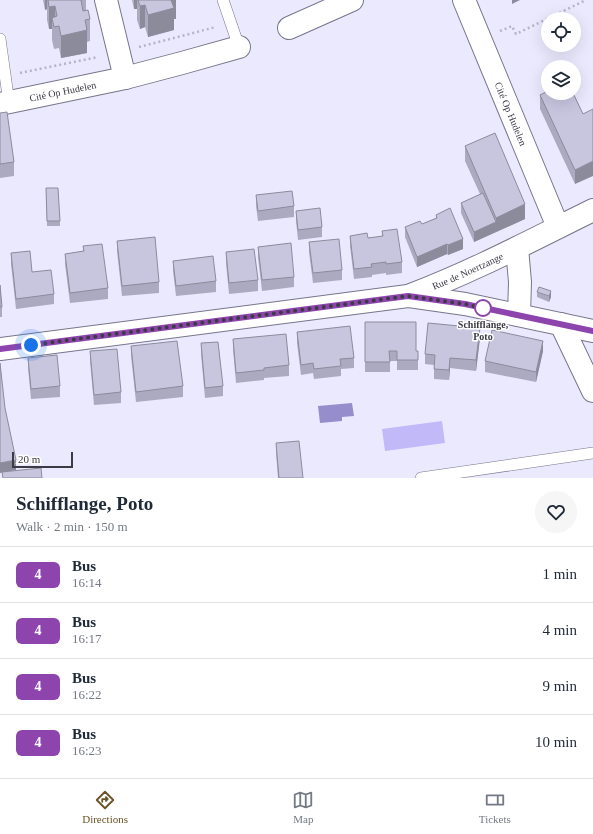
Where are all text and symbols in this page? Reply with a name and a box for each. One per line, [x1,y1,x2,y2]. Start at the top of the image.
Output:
map controls [541,12,581,100]
button: locate [541,12,581,52]
button: layers [541,60,581,100]
street label: Cité Op Hudelen [28,79,97,104]
street label: Cité Op Hudelen [493,80,529,147]
street label: Rue de Noertzange [430,250,505,292]
marker: Schifflange, Poto [474,299,492,317]
place label: Schifflange, Poto [458,319,509,342]
your location [21,335,41,355]
scale bar [12,450,73,469]
text: 20 m [18,453,40,465]
button: heart [535,491,577,533]
text: Schifflange, Poto [16,493,153,514]
text: Walk · 2 min · 150 m [16,519,128,534]
text: Bus [72,558,96,574]
text: 1 min [542,566,577,582]
text: 4 [35,567,42,582]
text: 16:14 [72,575,102,590]
text: Bus [72,614,96,630]
text: 4 min [542,622,577,638]
text: 4 [35,623,42,638]
text: 16:17 [72,631,102,646]
text: Bus [72,670,96,686]
text: 9 min [542,678,577,694]
text: 4 [35,679,42,694]
text: 16:22 [72,687,102,702]
text: Bus [72,726,96,742]
text: 10 min [535,734,577,750]
text: 4 [35,735,42,750]
text: 16:23 [72,743,102,758]
tab: Directions [82,789,128,825]
tab: Map [292,789,314,825]
tab: Tickets [479,789,511,825]

